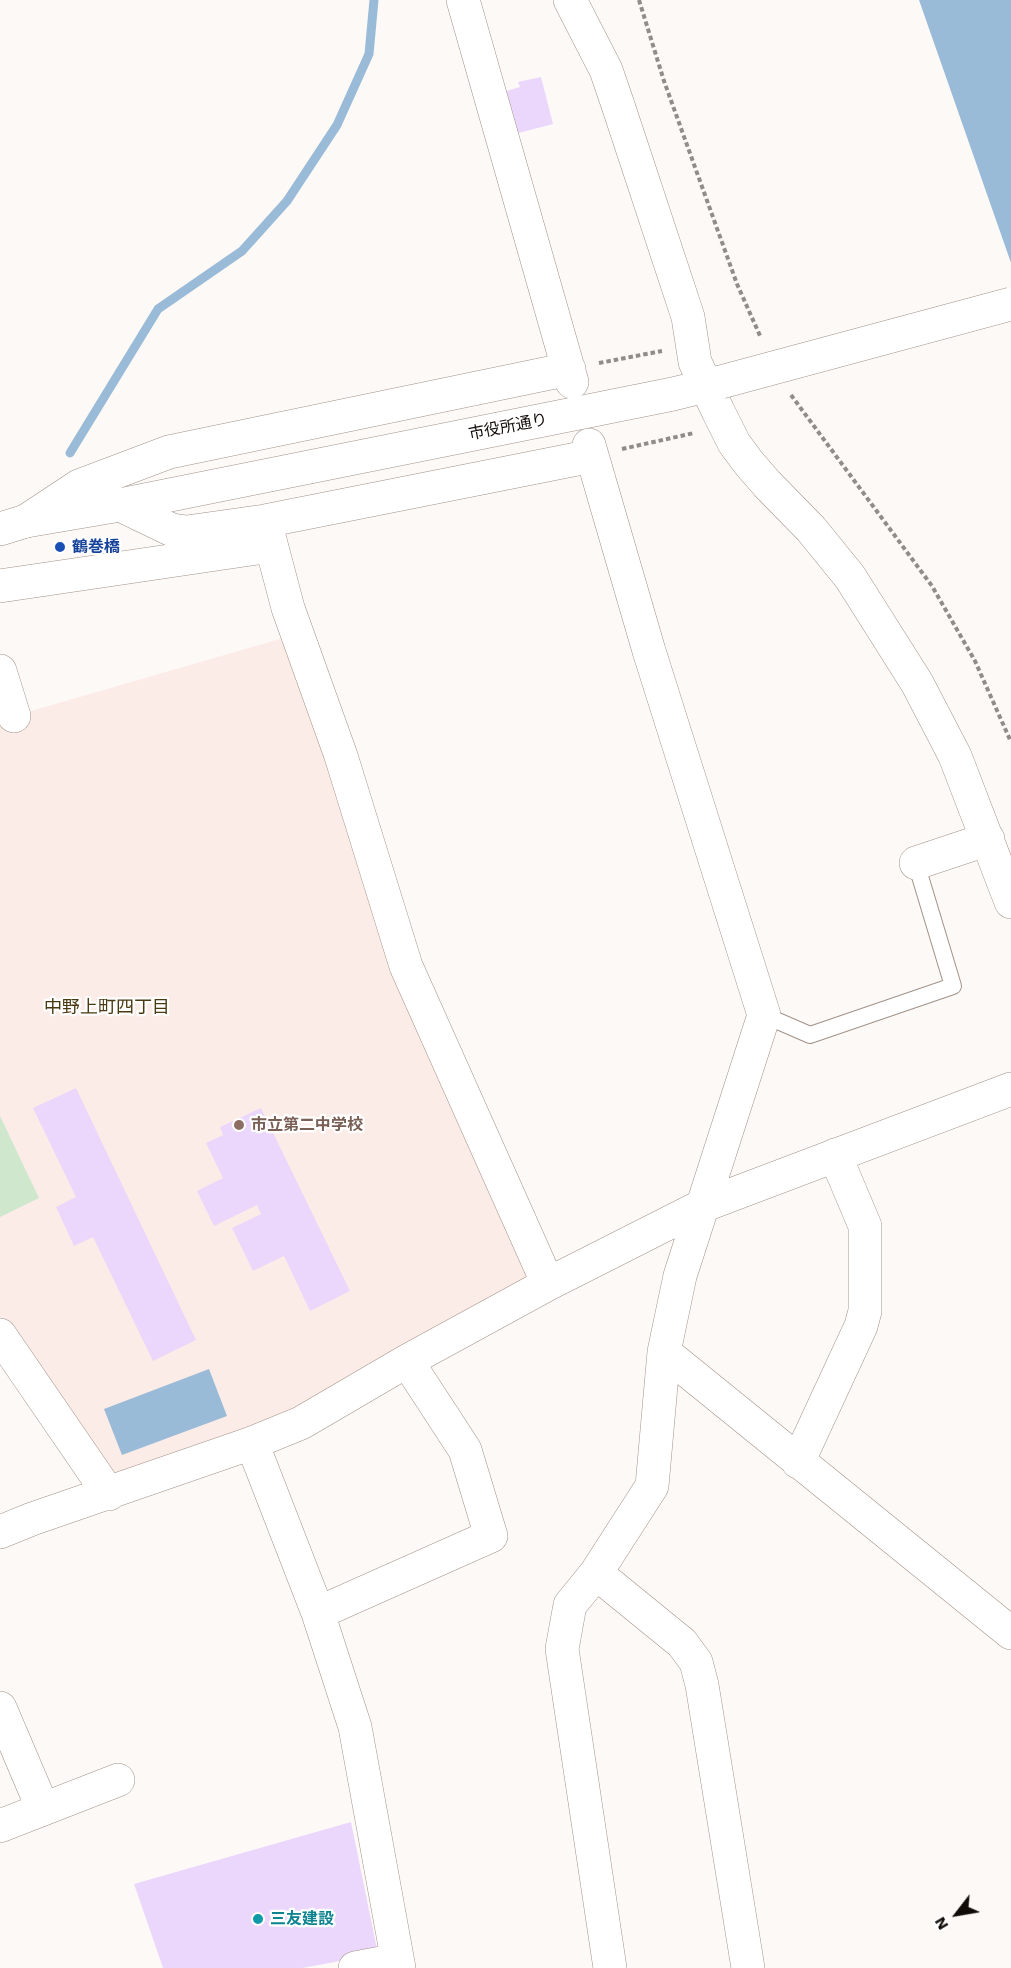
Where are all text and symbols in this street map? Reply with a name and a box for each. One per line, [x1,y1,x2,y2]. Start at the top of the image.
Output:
street label: 市役所通り [467,410,549,444]
place label: 鶴巻橋 [72,537,120,557]
marker: 鶴巻橋 [53,540,67,554]
district label: 中野上町四丁目 [44,997,170,1019]
place label: 市立第二中学校 [251,1115,363,1135]
marker: 市立第二中学校 [232,1118,246,1132]
north arrow [927,1884,987,1944]
place label: 三友建設 [270,1909,334,1929]
marker: 三友建設 [251,1912,265,1926]
text: N [930,1914,952,1934]

